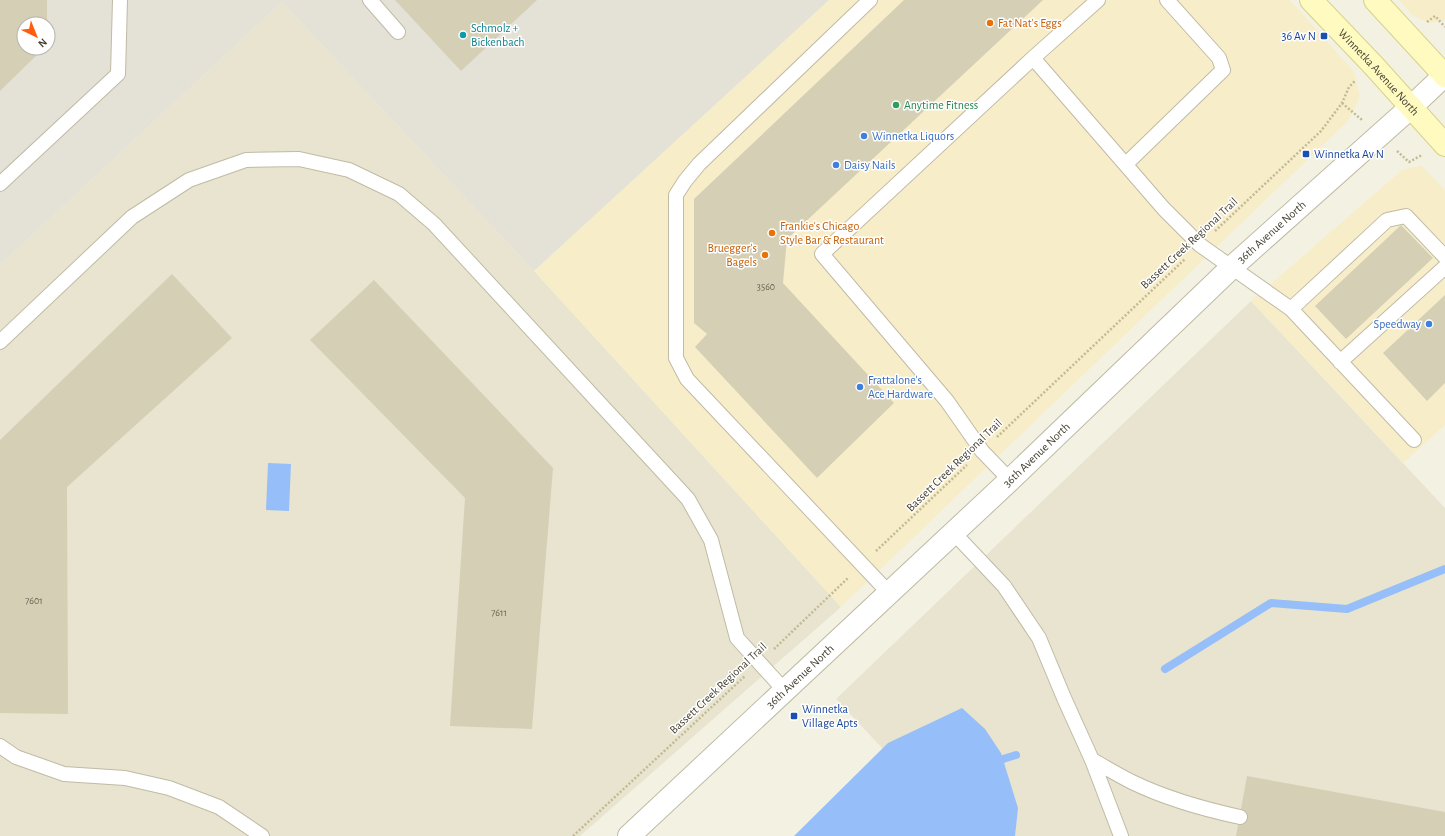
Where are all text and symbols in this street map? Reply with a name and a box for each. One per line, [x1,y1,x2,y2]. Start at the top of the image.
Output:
north arrow [16,16,56,56]
place label: Fat Nat's Eggs [998,17,1062,29]
marker: Fat Nat's Eggs [985,18,995,28]
place label: Schmolz + Bickenbach [471,22,525,48]
street label: Winnetka Avenue North [1336,27,1421,118]
marker: Schmolz + Bickenbach [458,30,468,40]
place label: 36 Av N [1281,30,1316,42]
marker: 36 Av N [1319,31,1329,41]
text: N [36,36,49,50]
place label: Anytime Fitness [904,99,978,112]
marker: Anytime Fitness [891,100,901,110]
place label: Winnetka Liquors [872,130,954,142]
marker: Winnetka Liquors [859,131,869,141]
place label: Winnetka Av N [1314,148,1384,160]
marker: Winnetka Av N [1301,149,1311,159]
place label: Daisy Nails [844,159,896,172]
marker: Daisy Nails [831,160,841,170]
street label: Bassett Creek Regional Trail [1138,195,1240,291]
street label: 36th Avenue North [1235,198,1308,265]
place label: Frankie's Chicago Style Bar & Restaurant [780,220,884,247]
marker: Frankie's Chicago Style Bar & Restaurant [767,228,777,238]
place label: Bruegger's Bagels [708,242,757,268]
marker: Bruegger's Bagels [760,250,770,260]
house number: 3560 [757,282,775,292]
place label: Speedway [1374,318,1421,331]
marker: Speedway [1424,319,1434,329]
place label: Frattalone's Ace Hardware [868,374,933,400]
marker: Frattalone's Ace Hardware [855,382,865,392]
street label: Bassett Creek Regional Trail [904,416,1004,514]
street label: 36th Avenue North [1001,420,1072,489]
house number: 7601 [25,596,43,606]
house number: 7611 [491,608,507,618]
street label: Bassett Creek Regional Trail [667,640,769,736]
street label: 36th Avenue North [764,642,836,710]
place label: Winnetka Village Apts [802,703,858,729]
marker: Winnetka Village Apts [789,711,799,721]

